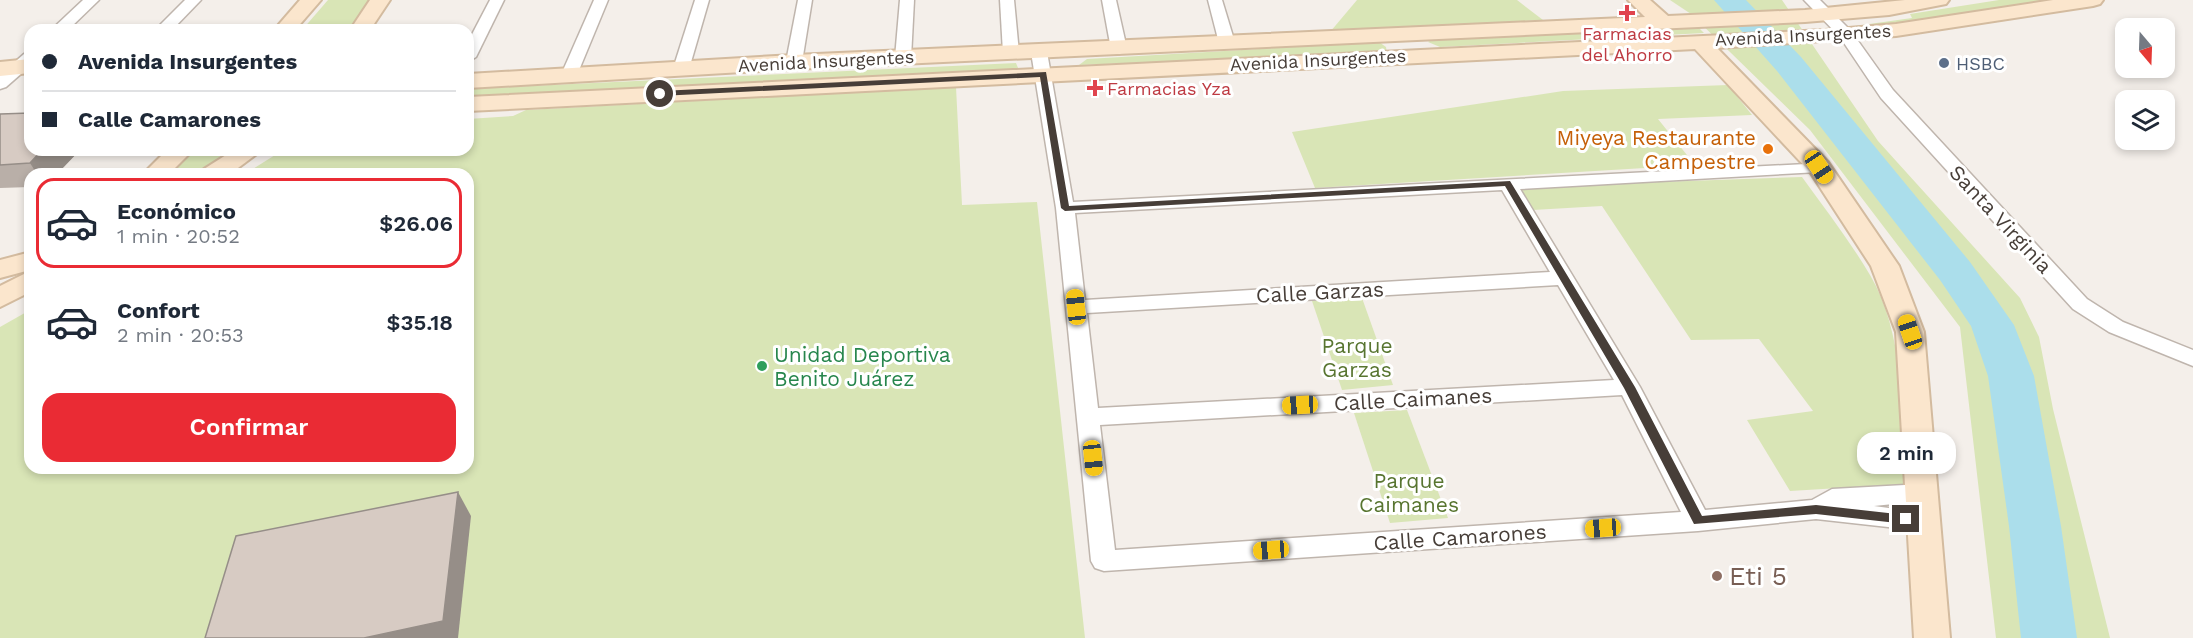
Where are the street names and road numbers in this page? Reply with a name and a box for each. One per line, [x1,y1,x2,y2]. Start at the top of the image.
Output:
street label: Avenida Insurgentes [1714,20,1892,50]
street label: Avenida Insurgentes [1229,45,1407,75]
street label: Avenida Insurgentes [737,46,915,76]
street label: Santa Virginia [1944,160,2058,278]
street label: Calle Garzas [1255,276,1385,308]
street label: Calle Caimanes [1333,382,1493,416]
street label: Calle Camarones [1373,518,1547,556]

